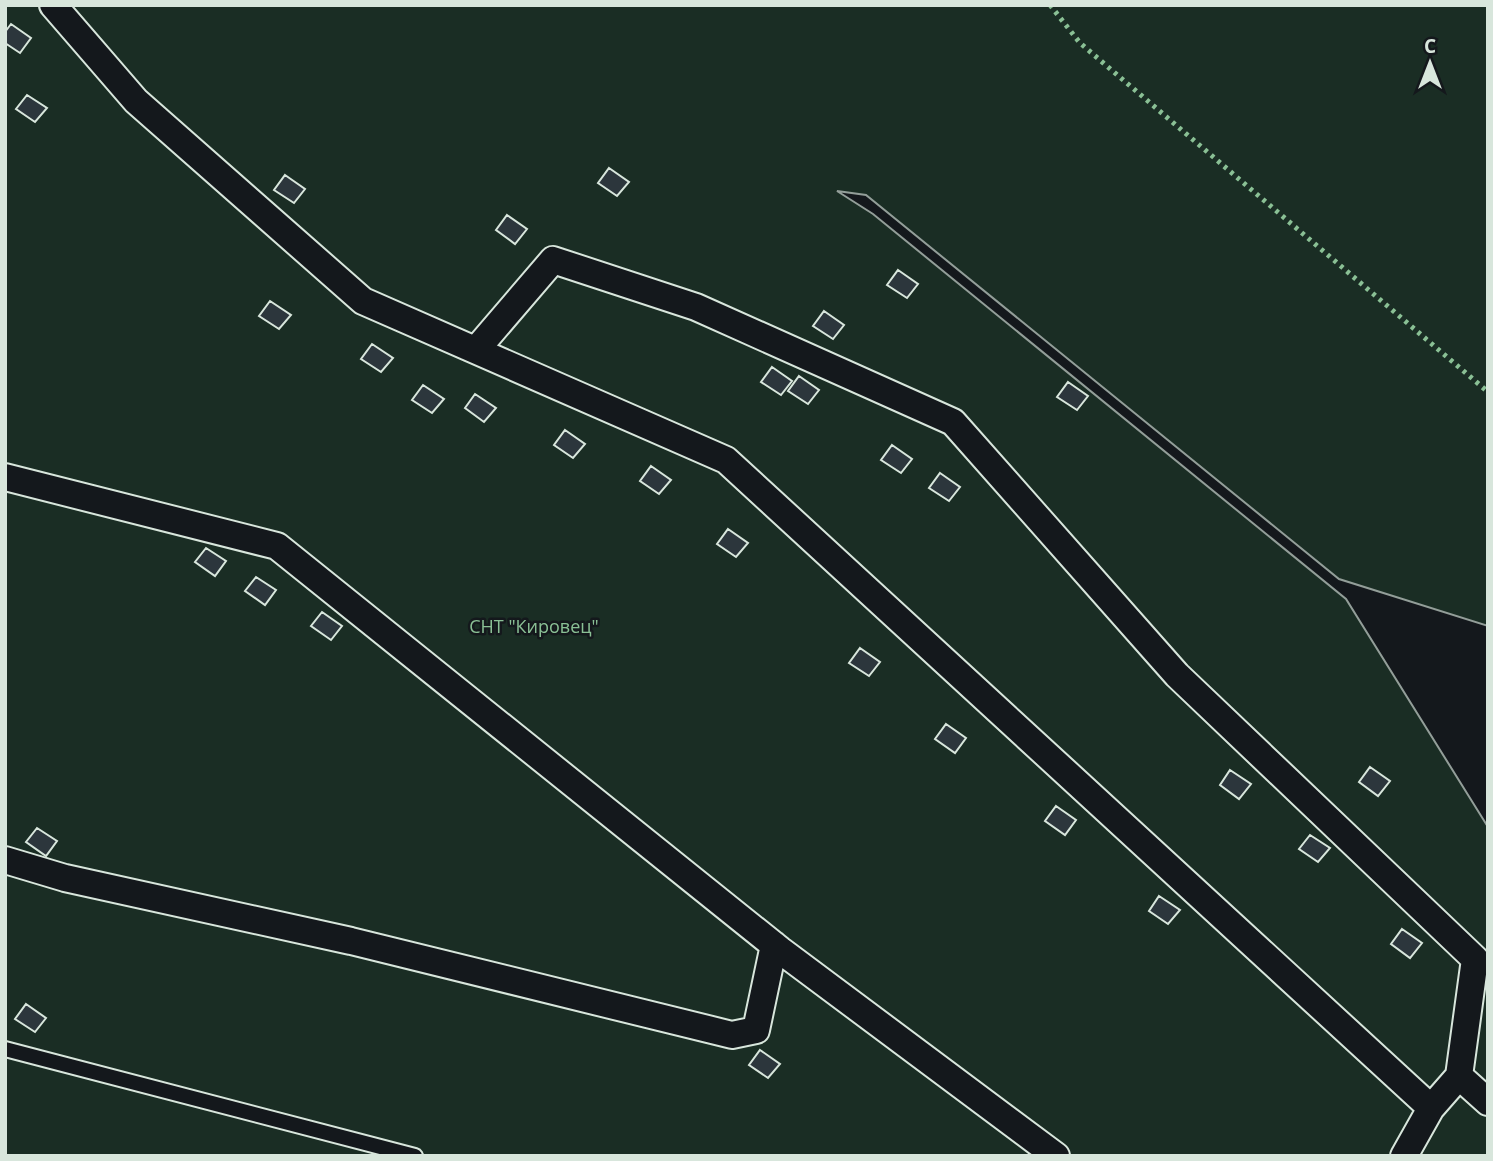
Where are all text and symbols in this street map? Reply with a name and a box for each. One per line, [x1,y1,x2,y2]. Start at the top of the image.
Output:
north arrow [1395,28,1465,98]
text: С [1424,33,1436,59]
park label: СНТ "Кировец" [469,614,599,638]

